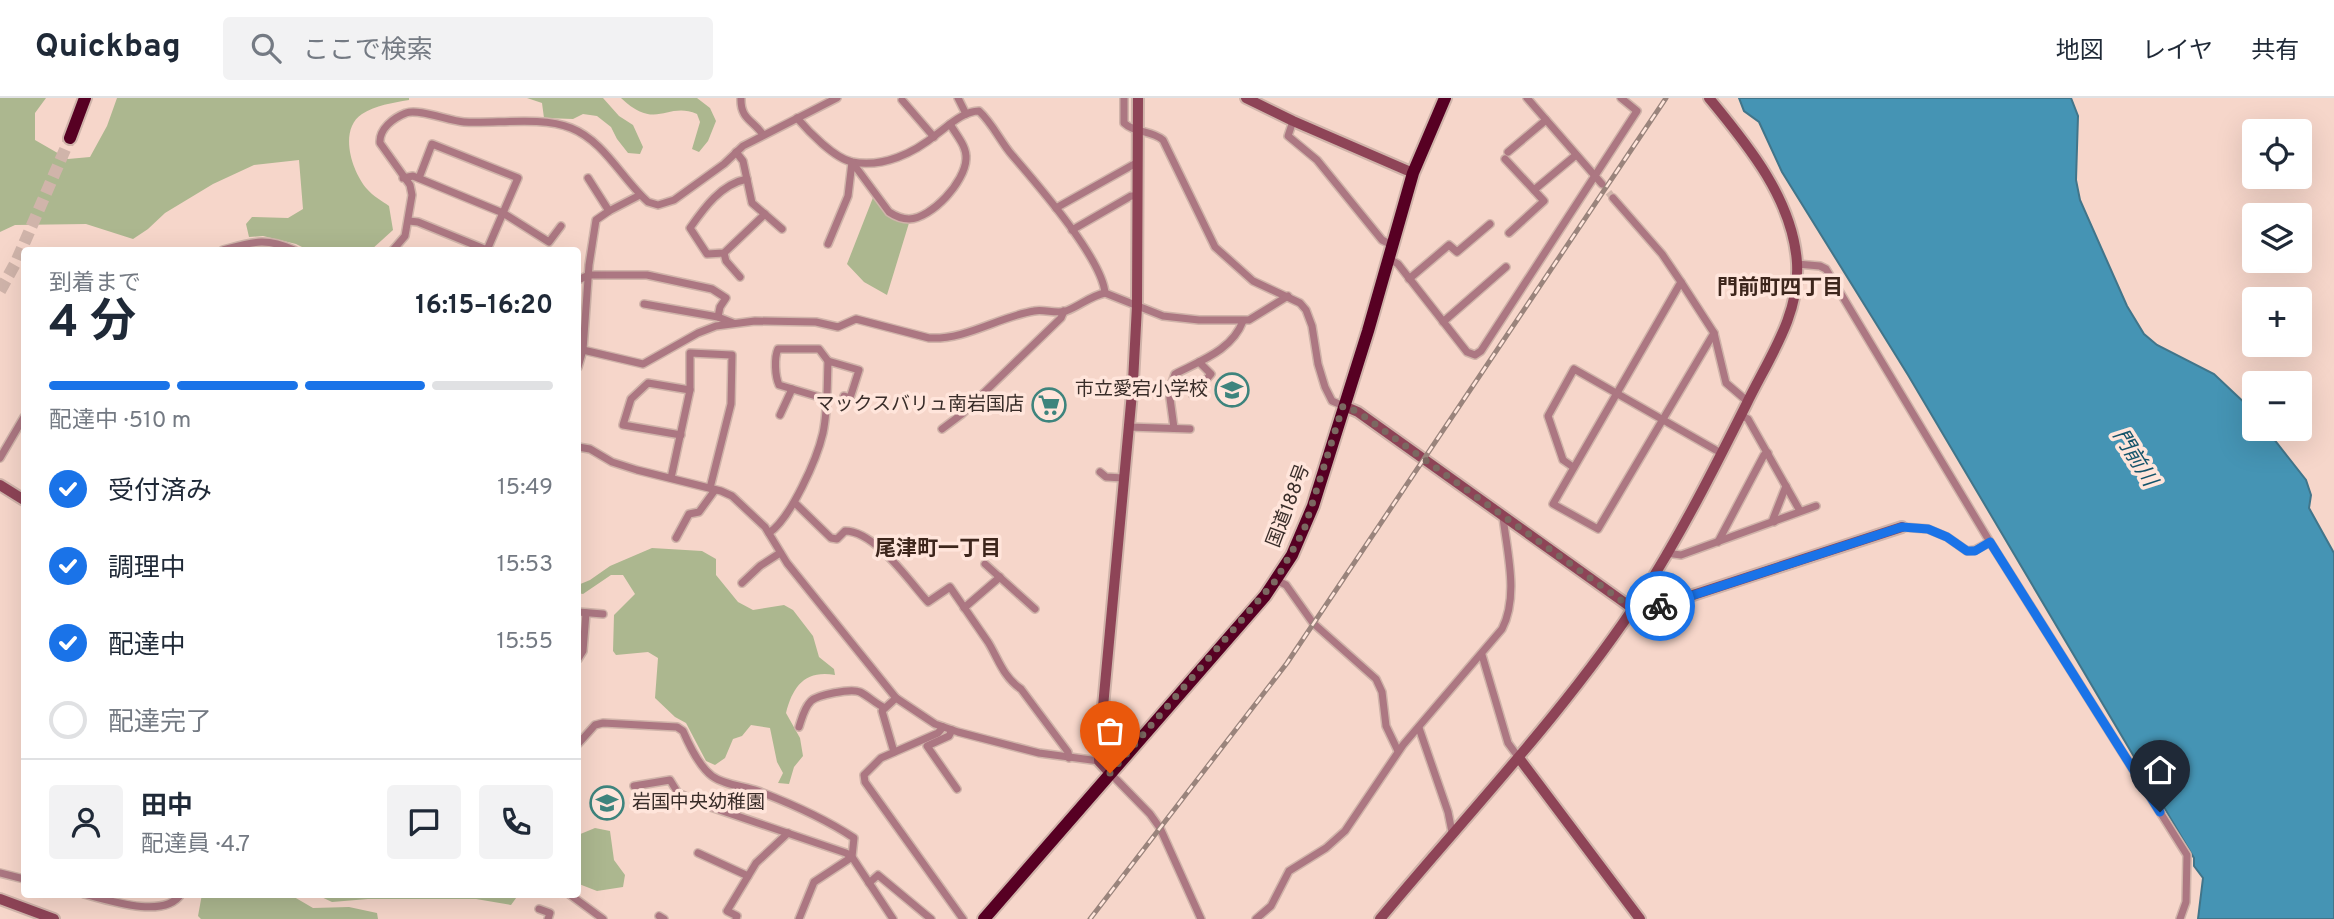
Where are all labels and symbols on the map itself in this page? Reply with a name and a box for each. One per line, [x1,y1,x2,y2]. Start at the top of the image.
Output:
district label: 門前町四丁目 [1717,275,1843,302]
school or university icon: 市立愛宕小学校 [1213,371,1251,409]
place label: 市立愛宕小学校 [1075,378,1208,402]
supermarket icon: マックスバリュ南岩国店 [1030,386,1068,424]
place label: マックスバリュ南岩国店 [816,393,1024,417]
water label: 門前川 [2106,424,2163,494]
street label: 国道188号 [1262,461,1316,551]
district label: 尾津町一丁目 [875,536,1001,563]
courier [1625,571,1695,641]
pin [1080,701,1140,773]
pin [2130,740,2190,812]
school or university icon: 岩国中央幼稚園 [588,784,626,822]
place label: 岩国中央幼稚園 [632,791,765,815]

